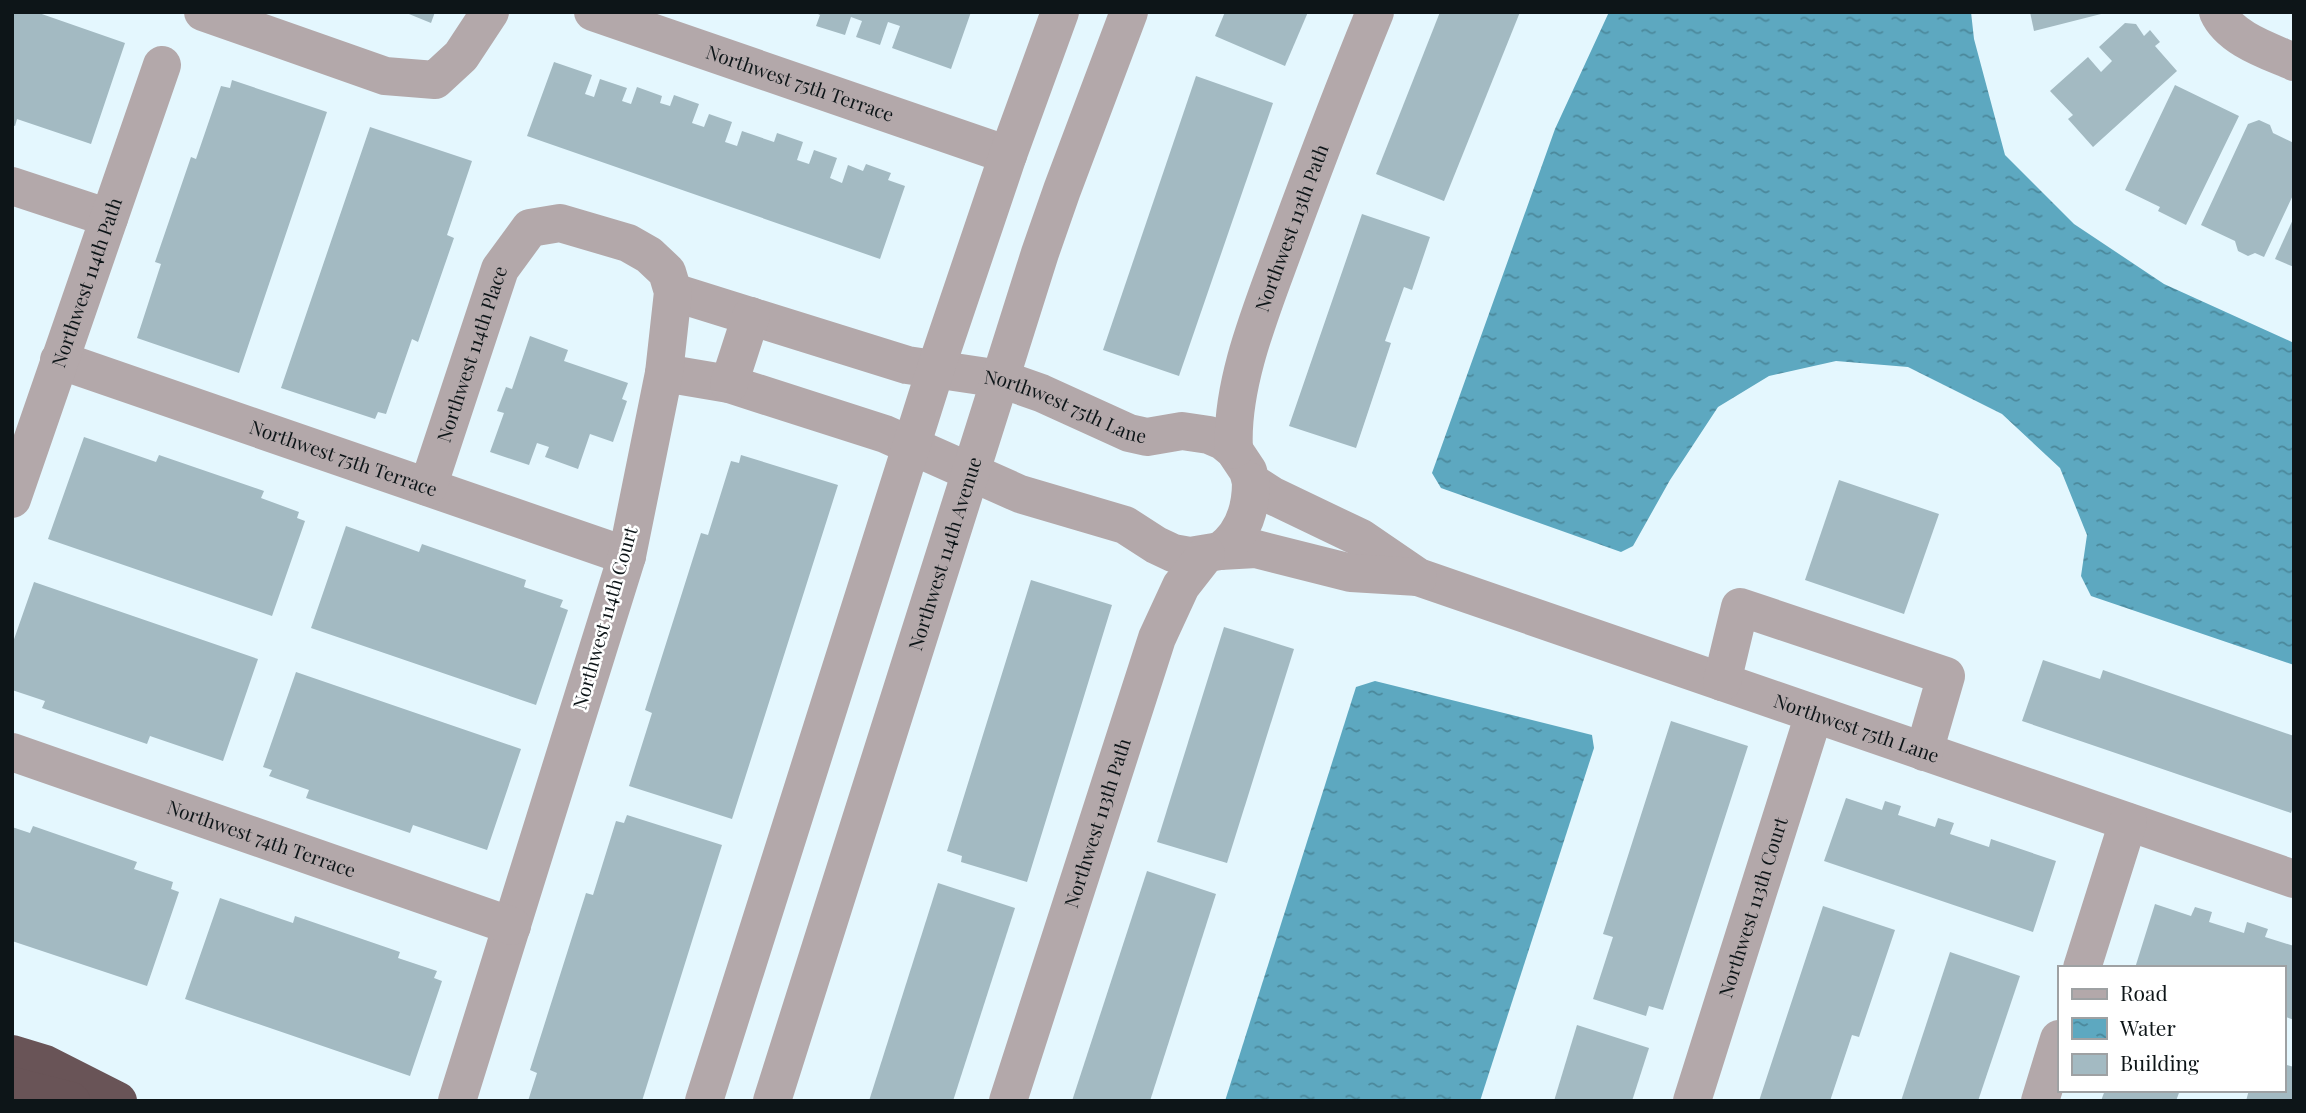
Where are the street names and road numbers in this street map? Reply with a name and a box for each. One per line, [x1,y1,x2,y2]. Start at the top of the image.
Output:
street label: Northwest 75th Terrace [703,38,898,127]
street label: Northwest 113th Path [1248,140,1334,315]
street label: Northwest 114th Path [45,194,127,371]
street label: Northwest 114th Place [430,262,512,445]
street label: Northwest 75th Lane [983,363,1149,449]
street label: Northwest 75th Terrace [246,413,441,502]
street label: Northwest 114th Avenue [901,453,987,653]
street label: Northwest 114th Court [565,523,643,712]
street label: Northwest 75th Lane [1771,687,1943,768]
street label: Northwest 113th Path [1057,735,1136,911]
street label: Northwest 74th Terrace [164,793,359,883]
street label: Northwest 113th Court [1711,813,1793,1001]

